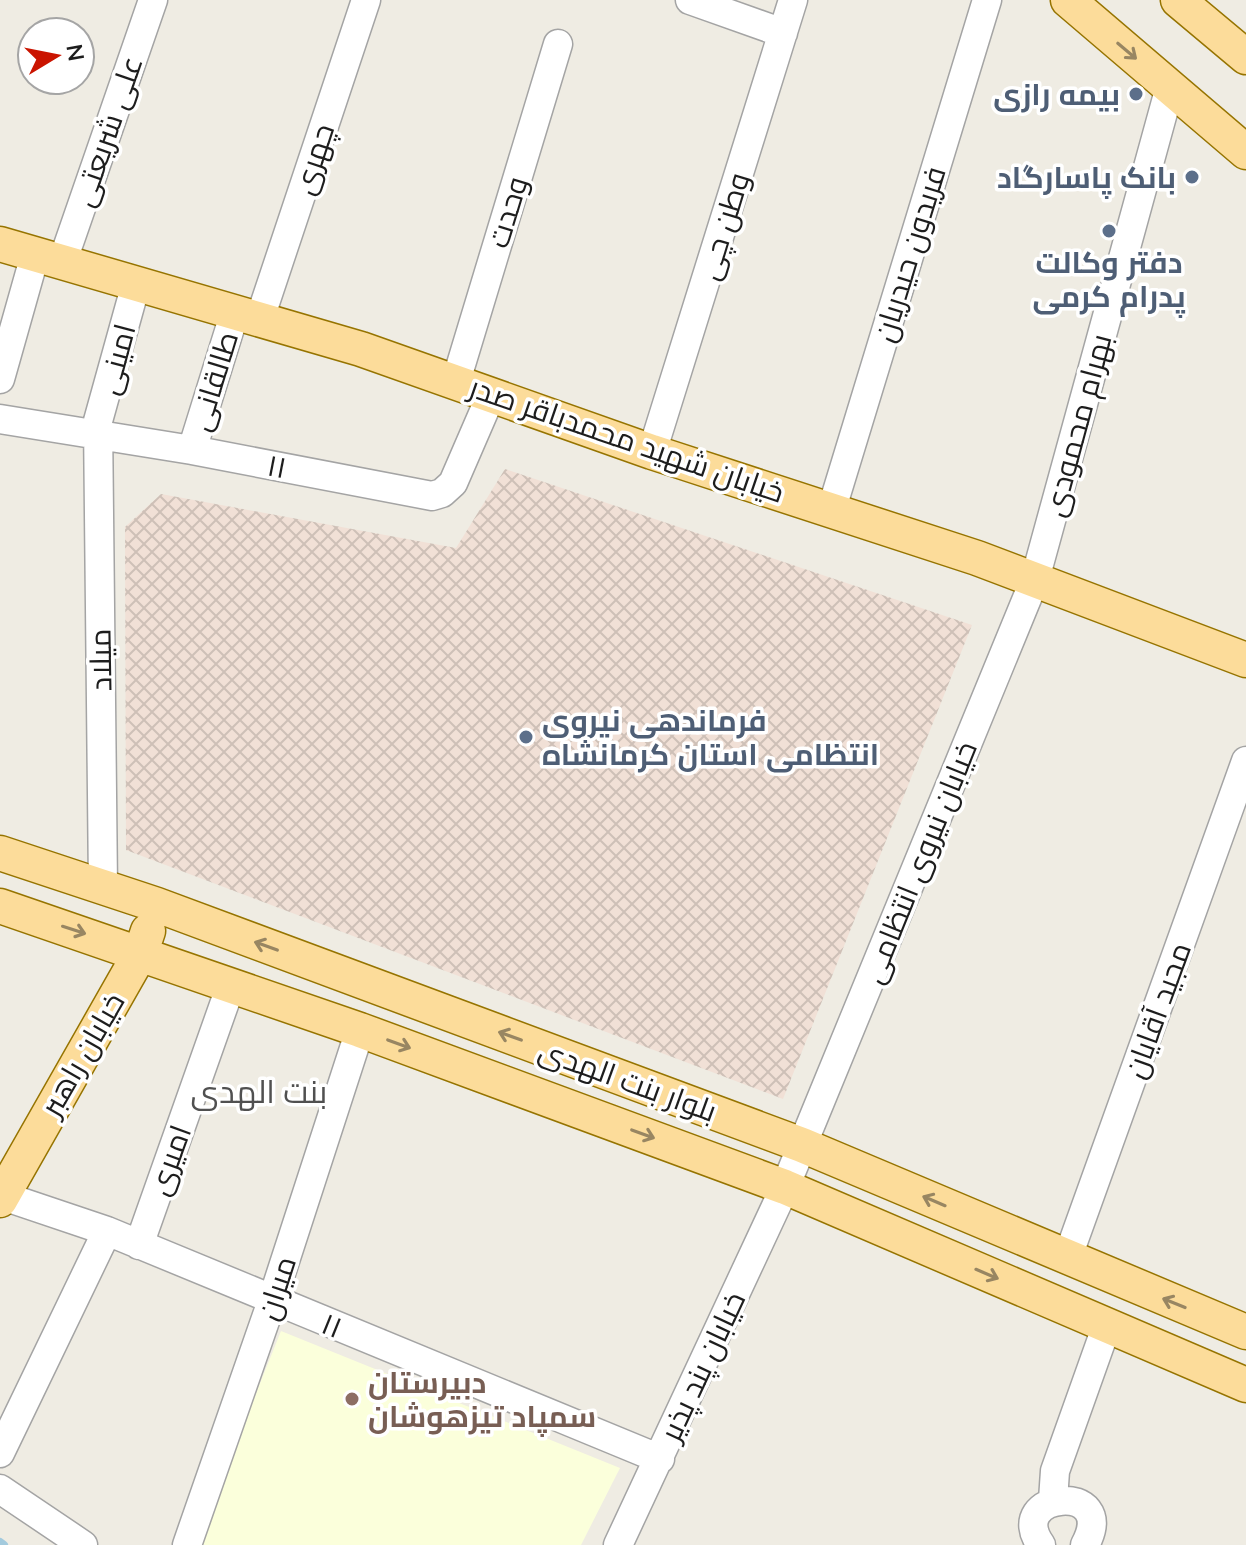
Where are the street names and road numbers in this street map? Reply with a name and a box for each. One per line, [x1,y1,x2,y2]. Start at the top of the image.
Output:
street label: علی شریعتی [63,51,151,211]
street label: چهری [284,119,343,200]
street label: فریدون حیدریان [864,162,954,346]
street label: وطن چی [689,168,758,285]
street label: وحدت [478,172,536,252]
street label: امینی [88,320,144,398]
street label: طالقانی [180,327,246,435]
street label: بهرام محمودی [1034,329,1122,521]
street label: خیابان شهید محمدباقر صدر [463,367,789,511]
street label: ۱۱ [264,446,290,486]
street label: میلاد [80,628,120,692]
street label: خیابان نیروی انتظامی [853,735,985,989]
street label: مجید آقایان [1115,937,1199,1083]
street label: خیابان راهبر [30,985,133,1124]
street label: بلوار بنت الهدی [534,1030,722,1130]
street label: امیری [139,1120,199,1200]
street label: میران [248,1251,304,1325]
street label: خیابان پند پذیر [650,1285,754,1449]
street label: ۱۱ [316,1304,348,1346]

